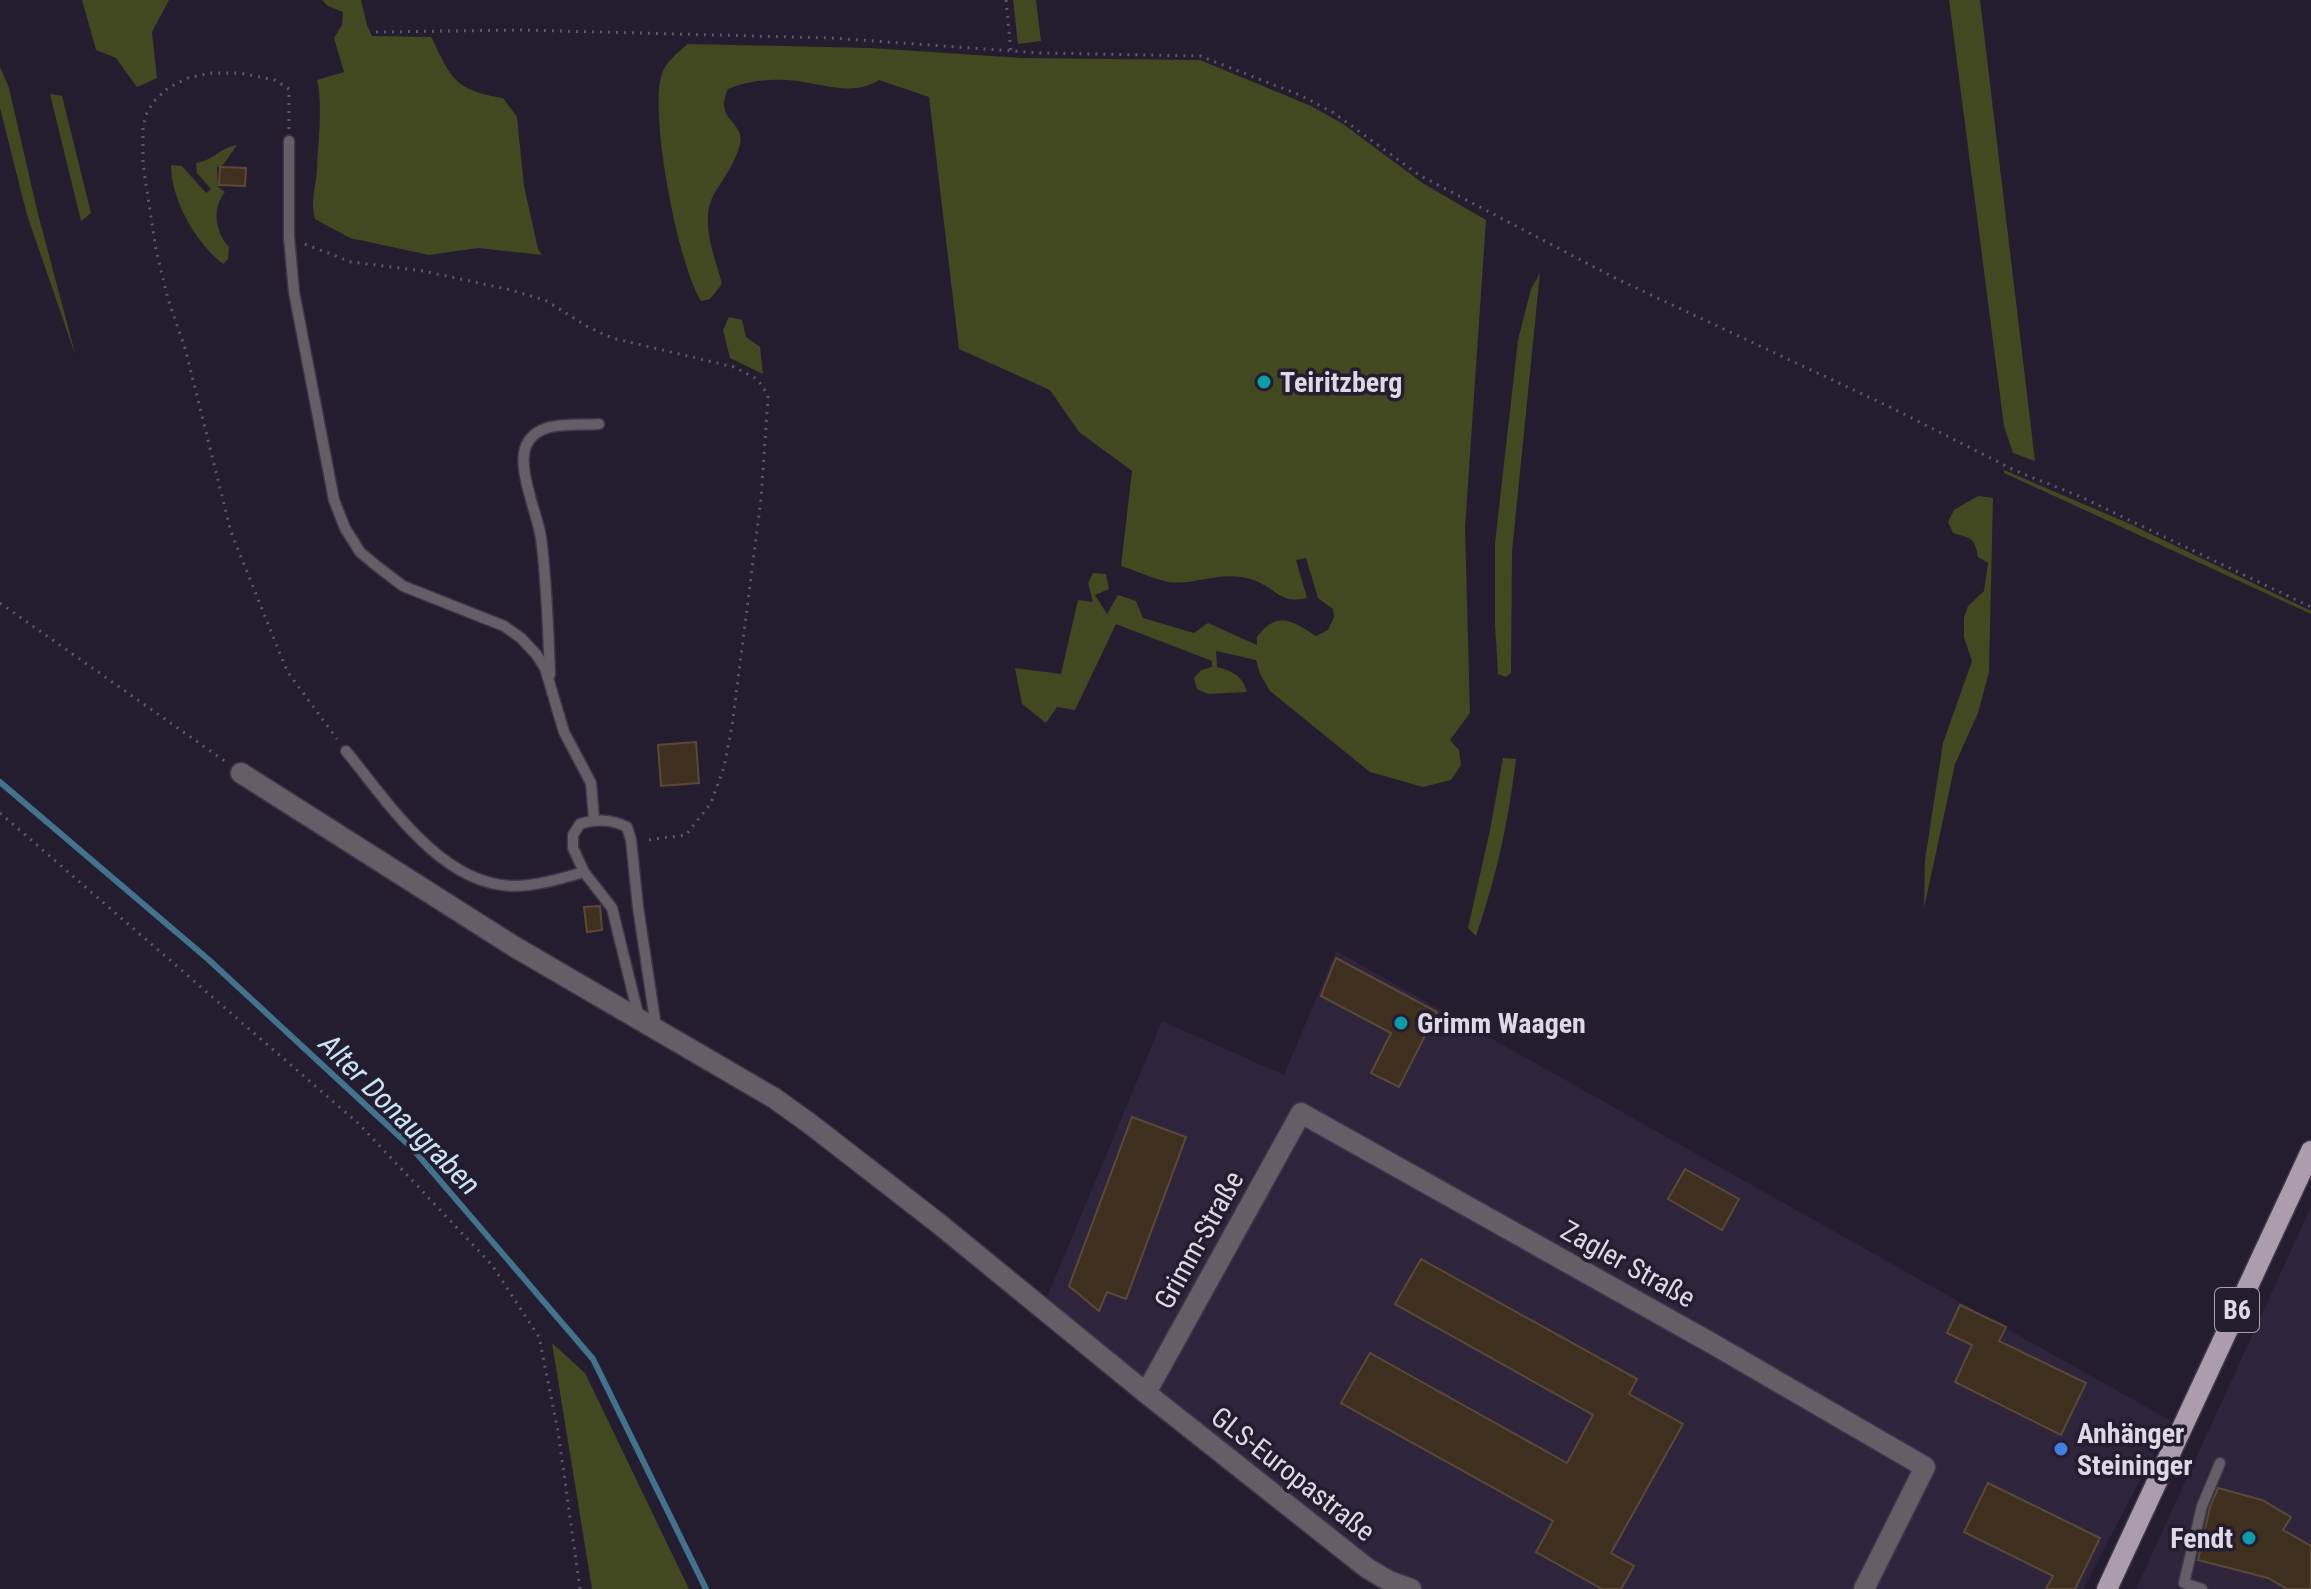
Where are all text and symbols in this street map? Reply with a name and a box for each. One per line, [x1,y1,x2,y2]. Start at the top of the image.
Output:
place label: Teiritzberg [1280,366,1402,399]
marker: Teiritzberg [1255,373,1273,391]
place label: Grimm Waagen [1417,1007,1586,1040]
marker: Grimm Waagen [1392,1014,1410,1032]
water label: Alter Donaugraben [311,1025,488,1202]
street label: Grimm-Straße [1148,1165,1250,1315]
street label: Zagler Straße [1555,1214,1701,1314]
road number: B6 [2215,1288,2259,1332]
street label: GLS-Europastraße [1205,1400,1381,1548]
place label: Anhänger Steininger [2077,1417,2193,1482]
marker: Anhänger Steininger [2052,1440,2070,1458]
place label: Fendt [2170,1522,2233,1555]
marker: Fendt [2240,1529,2258,1547]

